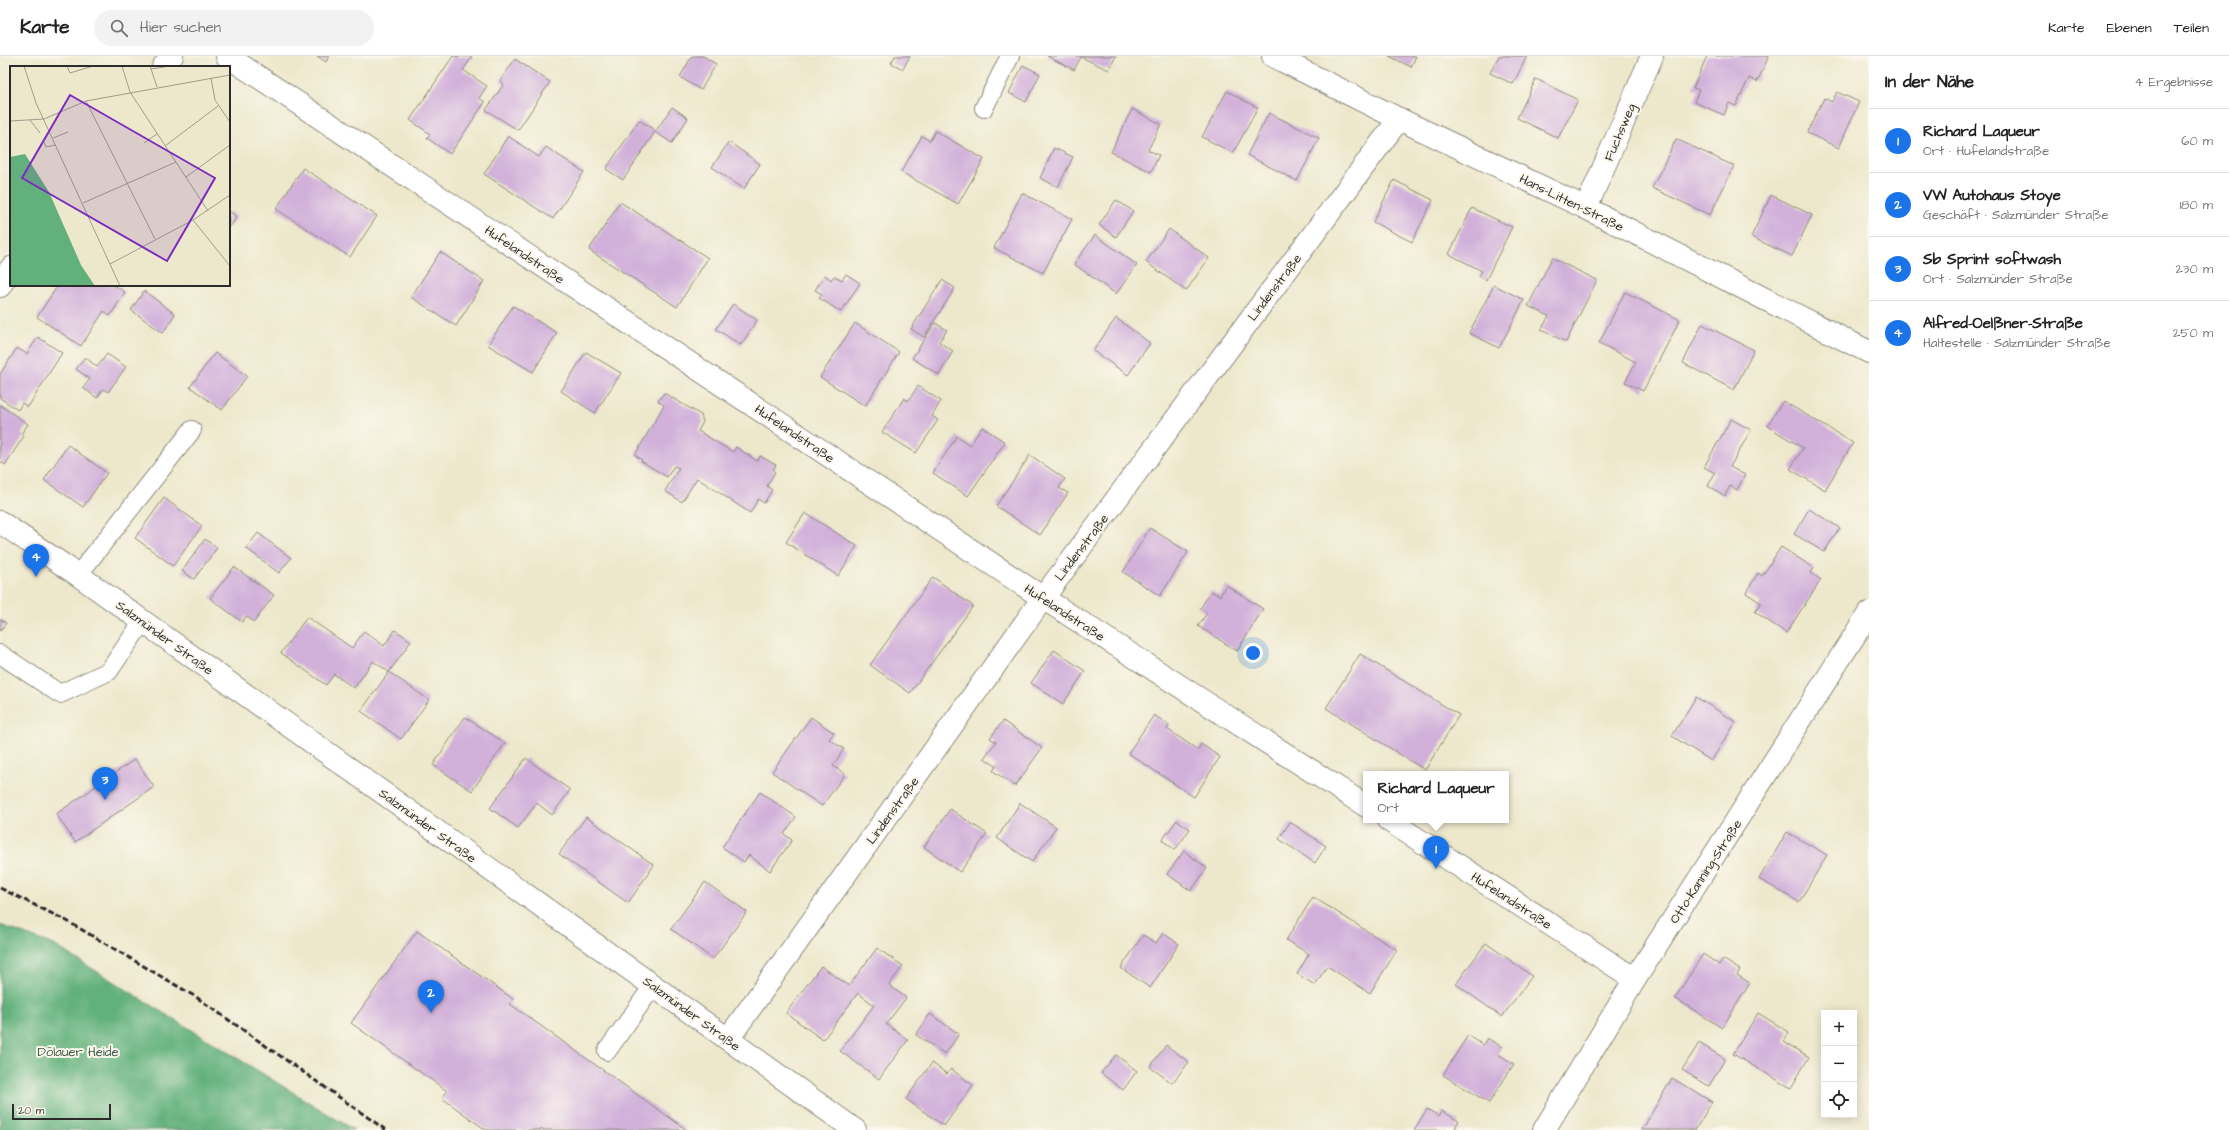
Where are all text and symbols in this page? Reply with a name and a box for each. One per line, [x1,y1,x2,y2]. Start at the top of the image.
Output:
search box [94,10,374,46]
text: Karte [20,14,70,41]
icon: search [108,17,130,39]
text: Hier suchen [140,17,221,38]
text: Karte [2048,18,2085,38]
text: Ebenen [2107,18,2152,38]
text: Teilen [2174,18,2209,38]
inset map [10,66,230,286]
text: In der Nähe [1885,70,1974,94]
text: 4 Ergebnisse [2134,73,2213,91]
street label: Fuchsweg [1600,101,1641,164]
text: Richard Laqueur [1923,121,2040,142]
text: 1 [1897,132,1899,150]
text: 60 m [2181,132,2213,150]
text: Ort · Hufelandstraße [1923,142,2049,160]
street label: Hans-Litten-Straße [1516,170,1627,236]
text: VW Autohaus Stoye [1923,185,2061,206]
text: 2 [1894,196,1902,214]
text: 180 m [2179,196,2213,214]
text: Geschäft · Salzmünder Straße [1923,206,2108,224]
street label: Hufelandstraße [481,221,568,288]
text: Sb Sprint softwash [1923,249,2061,270]
street label: Lindenstraße [1244,250,1306,325]
text: 3 [1895,260,1901,278]
text: 230 m [2175,260,2213,278]
text: Ort · Salzmünder Straße [1923,270,2073,288]
text: Alfred-Oelßner-Straße [1923,313,2083,334]
text: 4 [1894,324,1902,342]
text: 250 m [2173,324,2213,342]
text: Haltestelle · Salzmünder Straße [1923,334,2110,352]
street label: Hufelandstraße [751,400,838,467]
street label: Lindenstraße [1051,510,1113,585]
pin: 4 [23,544,49,577]
street label: Hufelandstraße [1021,580,1108,646]
street label: Salzmünder Straße [112,596,217,679]
your location [1243,643,1263,663]
pin: 3 [92,767,118,800]
popup [1363,771,1509,823]
street label: Lindenstraße [862,773,923,848]
text: Richard Laqueur [1378,778,1494,799]
street label: Salzmünder Straße [375,784,480,867]
text: Ort [1378,799,1399,817]
street label: Otto-Kanning-Straße [1665,816,1747,928]
pin: 1 [1423,836,1449,869]
street label: Hufelandstraße [1468,868,1555,934]
street label: Salzmünder Straße [639,972,744,1055]
pin: 2 [418,980,444,1013]
map controls [1821,1010,1857,1118]
button: + [1821,1010,1857,1046]
park label: Dölauer Heide [38,1043,118,1061]
button: − [1821,1046,1857,1082]
button: locate [1821,1082,1857,1118]
scale bar [12,1102,111,1121]
text: 20 m [18,1103,44,1118]

